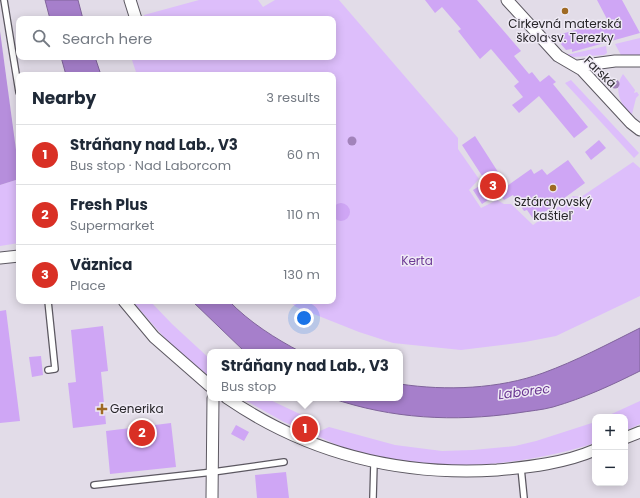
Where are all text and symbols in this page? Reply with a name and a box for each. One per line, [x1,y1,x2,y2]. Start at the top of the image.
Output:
marker: Cirkevná materská škola sv. Terezky [560,6,570,16]
place label: Cirkevná materská škola sv. Terezky [508,15,622,46]
search box [16,16,336,60]
icon: search [30,27,52,49]
text: Search here [62,28,152,49]
street label: Farská [580,52,620,91]
text: Nearby [32,86,96,110]
text: 3 results [266,88,320,107]
text: Stráňany nad Lab., V3 [70,134,238,155]
text: 1 [43,145,47,164]
text: 60 m [287,145,320,164]
text: Bus stop · Nad Laborcom [70,156,231,175]
pin: 3 [480,171,506,201]
marker: Sztárayovský kaštieľ [548,183,558,193]
place label: Sztárayovský kaštieľ [514,193,592,224]
text: Fresh Plus [70,194,148,215]
text: 2 [41,205,49,224]
text: 110 m [287,205,320,224]
text: Supermarket [70,216,154,235]
park label: Kerta [401,252,433,269]
text: Väznica [70,254,132,275]
text: 3 [41,265,49,284]
text: 130 m [283,265,320,284]
text: Place [70,276,105,295]
your location [294,308,314,328]
popup [207,349,403,401]
text: Stráňany nad Lab., V3 [221,355,389,376]
text: Bus stop [221,377,276,396]
water label: Laborec [497,379,551,404]
place label: Generika [110,400,164,417]
marker: Generika [97,404,107,414]
pin: 1 [292,414,318,444]
map controls [592,414,628,486]
button: + [592,414,628,450]
pin: 2 [129,418,155,448]
button: − [592,450,628,486]

